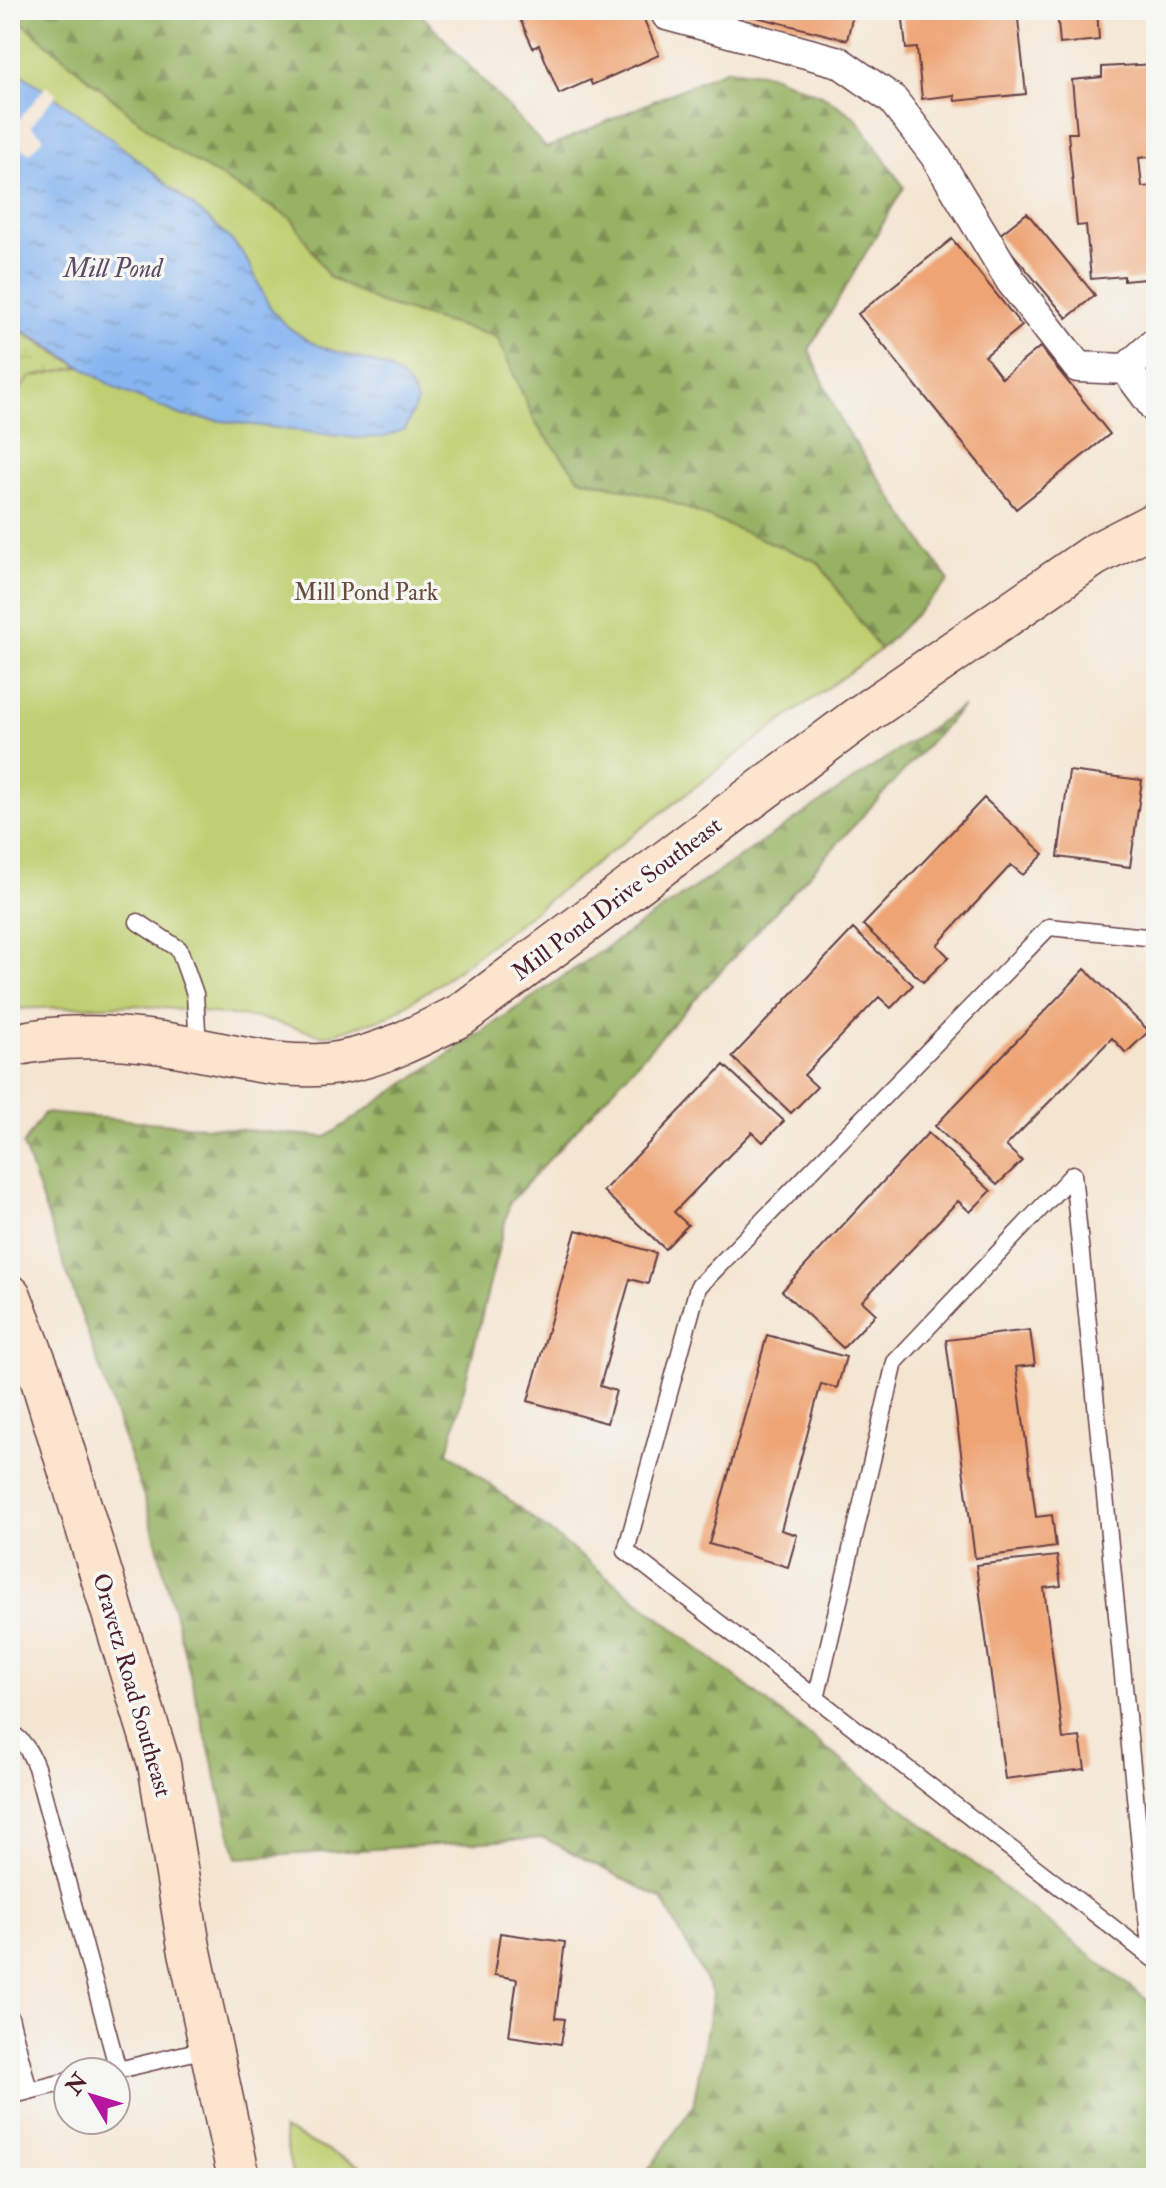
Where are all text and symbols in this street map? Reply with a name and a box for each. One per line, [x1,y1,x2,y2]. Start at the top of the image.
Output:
water label: Mill Pond [62,253,164,285]
park label: Mill Pond Park [294,577,439,608]
street label: Mill Pond Drive Southeast [506,810,728,988]
street label: Oravetz Road Southeast [85,1570,179,1801]
north arrow [52,2056,132,2136]
text: N [59,2068,94,2101]

